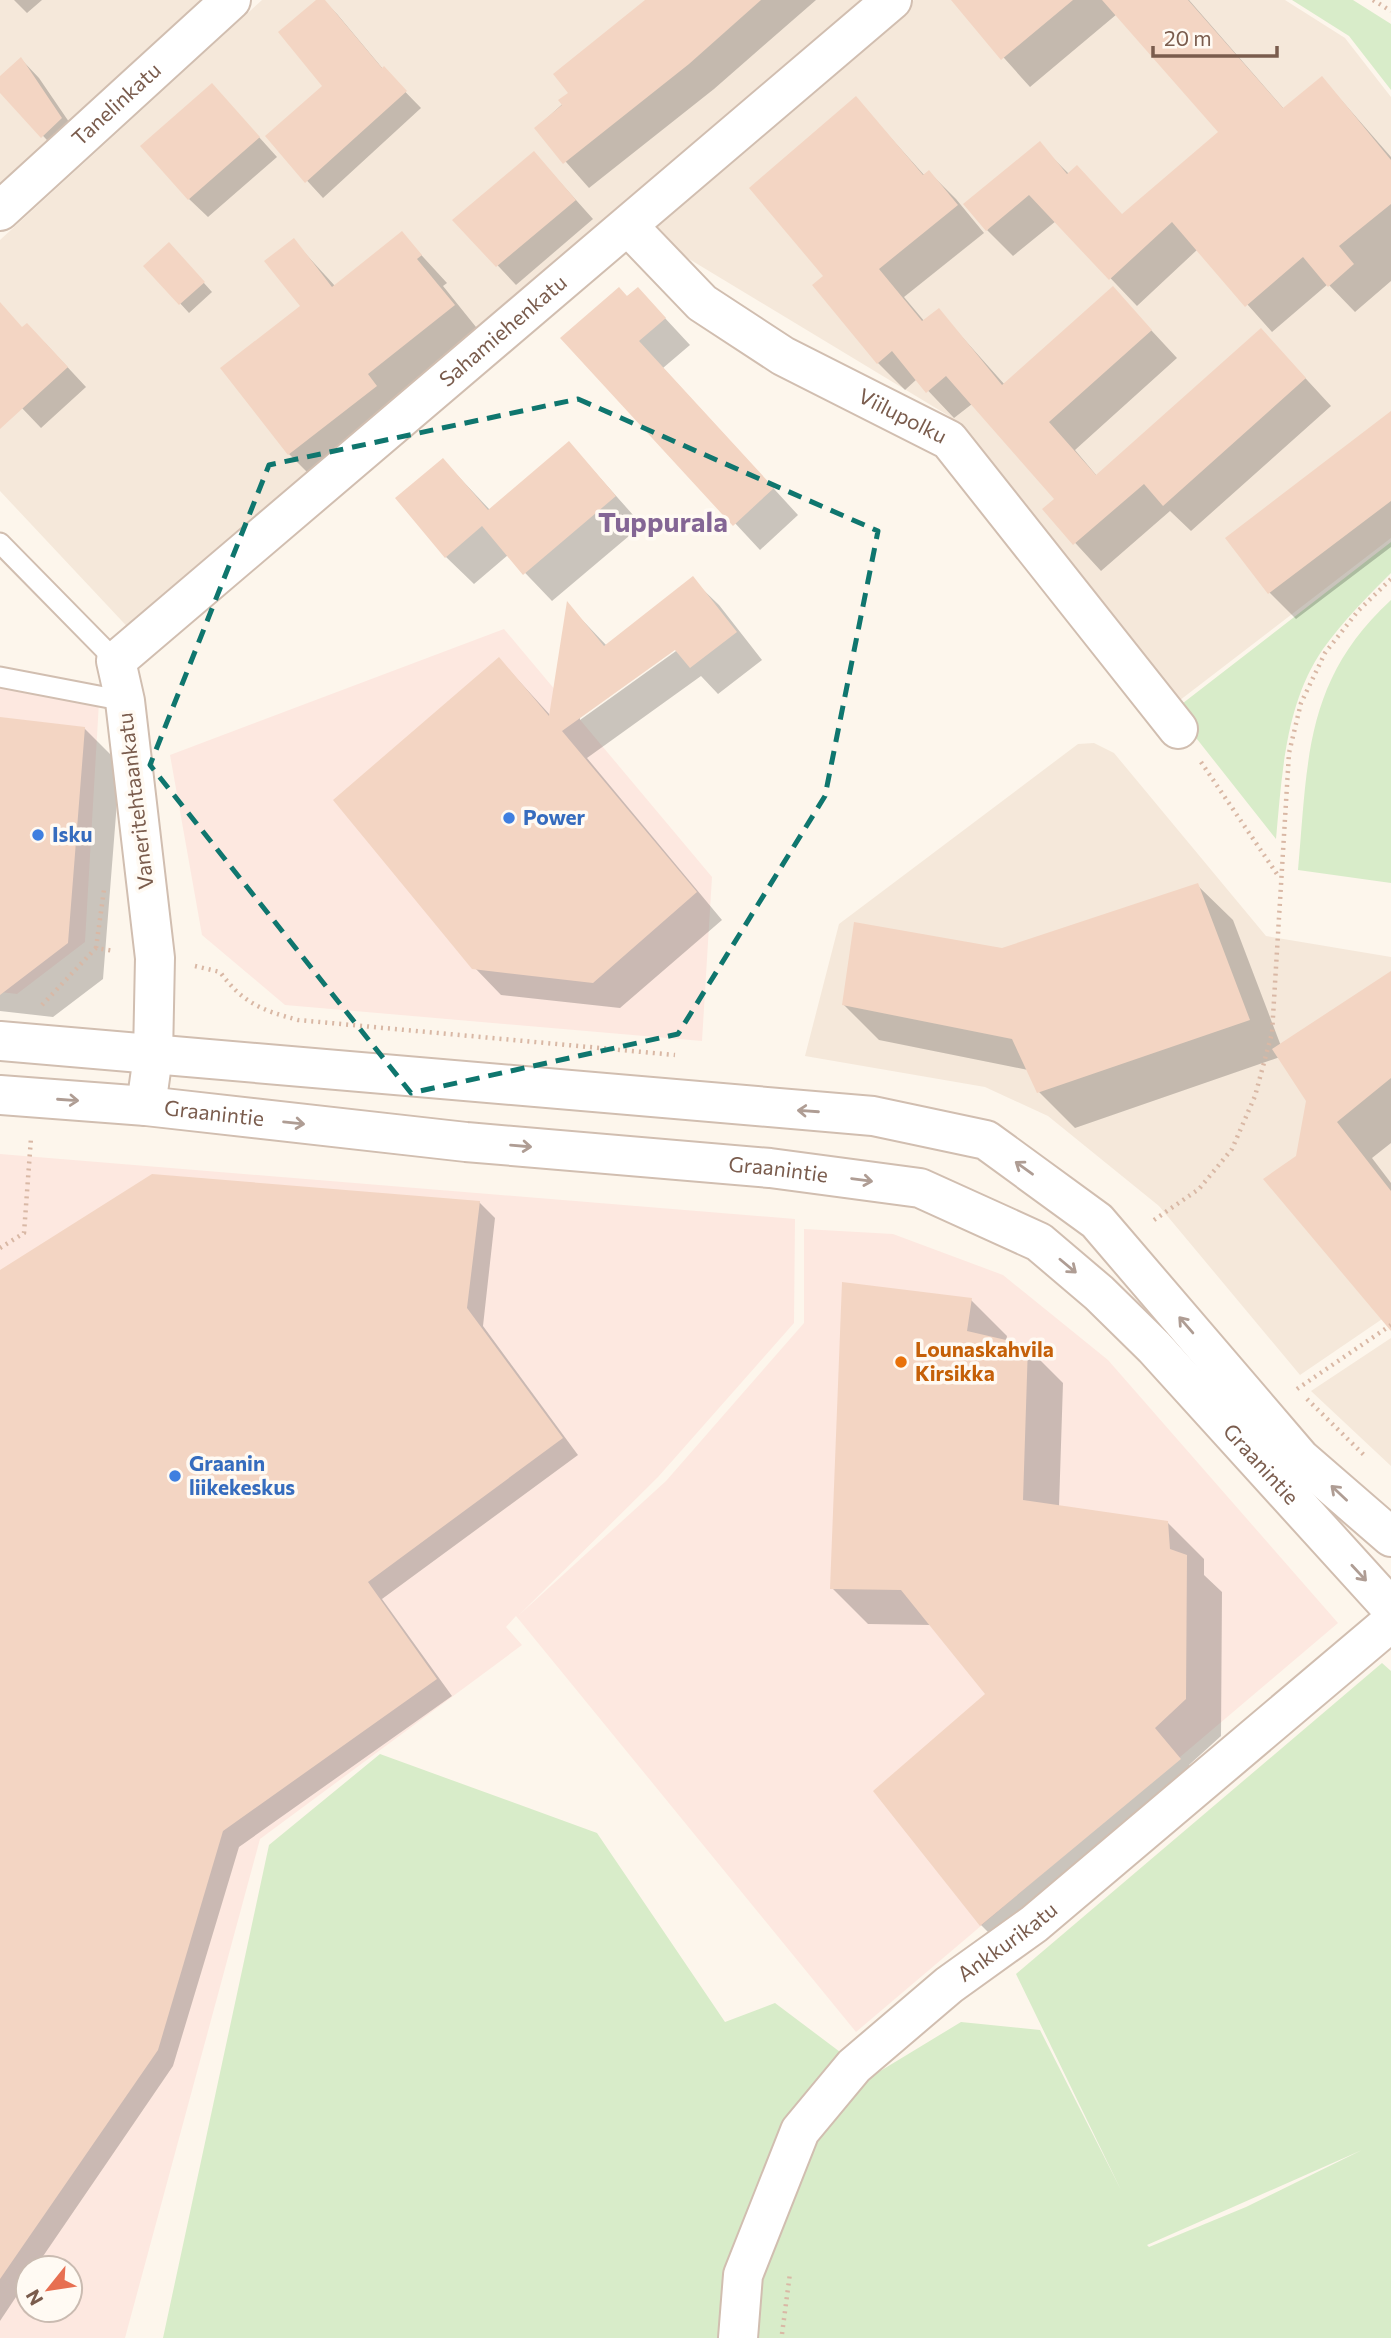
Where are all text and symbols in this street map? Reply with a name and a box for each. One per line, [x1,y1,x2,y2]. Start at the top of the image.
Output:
scale bar [1153,14,1277,58]
text: 20 m [1164,25,1212,50]
street label: Tanelinkatu [66,57,165,150]
street label: Sahamiehenkatu [434,269,571,391]
street label: Viilupolku [855,382,951,448]
district label: Tuppurala [598,504,728,538]
street label: Vaneritehtaankatu [111,711,158,891]
place label: Power [523,804,585,829]
marker: Power [501,810,517,826]
place label: Isku [52,821,92,846]
marker: Isku [30,827,46,843]
one-way arrow [56,1094,79,1107]
street label: Graanintie [163,1094,265,1130]
one-way arrow [797,1105,820,1118]
one-way arrow [283,1117,305,1130]
one-way arrow [509,1140,531,1153]
street label: Graanintie [728,1151,830,1187]
one-way arrow [1015,1160,1034,1175]
one-way arrow [850,1174,873,1187]
one-way arrow [1059,1258,1077,1274]
one-way arrow [1178,1316,1194,1334]
place label: Lounaskahvila Kirsikka [915,1336,1054,1385]
marker: Lounaskahvila Kirsikka [893,1354,909,1370]
street label: Graanintie [1219,1418,1305,1509]
place label: Graanin liikekeskus [189,1450,295,1499]
marker: Graanin liikekeskus [167,1468,183,1484]
one-way arrow [1331,1485,1348,1502]
one-way arrow [1351,1564,1368,1581]
street label: Ankkurikatu [952,1896,1062,1986]
north arrow [14,2254,84,2324]
text: N [20,2286,47,2310]

